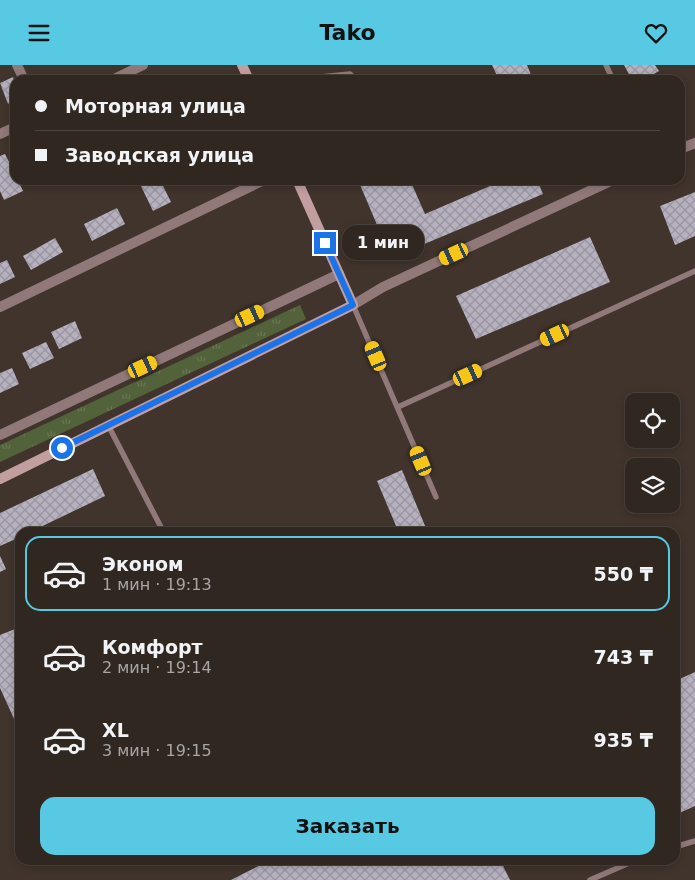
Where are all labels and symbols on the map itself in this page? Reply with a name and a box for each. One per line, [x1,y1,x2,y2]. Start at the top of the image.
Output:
callout: 1 мин [342,225,425,261]
route end [314,232,336,254]
car [437,241,470,267]
car [233,303,266,329]
car [538,322,571,348]
car [363,339,388,373]
car [126,354,159,380]
car [451,362,484,388]
route start [51,437,73,459]
car [408,444,433,478]

